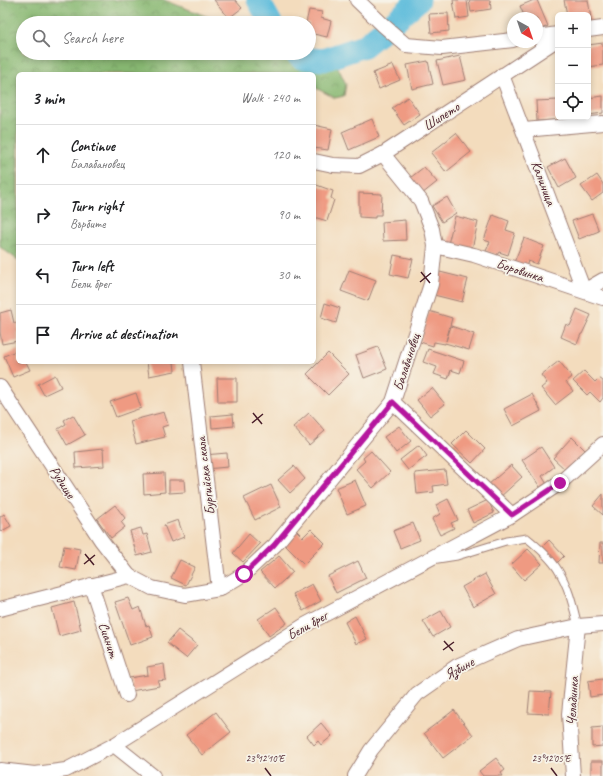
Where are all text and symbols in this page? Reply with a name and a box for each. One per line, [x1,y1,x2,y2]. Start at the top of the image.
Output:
north arrow [507,12,543,48]
map controls [555,12,591,120]
button: + [555,12,591,48]
search box [16,16,316,60]
icon: search [30,27,52,49]
text: Search here [62,29,123,48]
button: − [555,48,591,84]
button: locate [555,84,591,120]
text: 3 min [32,88,65,109]
text: Walk · 240 m [241,90,300,106]
street label: Шипето [420,98,464,134]
text: Continue [70,137,115,156]
icon: ahead [32,144,54,166]
text: 120 m [272,147,300,163]
text: Балабановец [70,156,124,172]
street label: Калиница [528,158,560,209]
text: Turn right [70,197,123,216]
icon: right [32,204,54,226]
text: 90 m [278,207,300,223]
text: Върбите [70,216,106,232]
street label: Боровинка [494,255,546,286]
text: Turn left [70,257,113,276]
icon: left [32,264,54,286]
text: 30 m [278,267,300,283]
text: Бели брег [70,276,111,292]
icon: arrive [32,324,54,346]
text: Arrive at destination [70,325,177,344]
street label: Балабановец [389,331,424,393]
street label: Бургийска скала [192,435,219,516]
street label: Рудище [46,463,80,503]
route end [551,474,569,492]
route start [235,565,253,583]
street label: Бели брег [284,606,332,644]
street label: Сианит [95,620,123,661]
street label: Язбине [442,653,478,683]
street label: Челадинка [563,675,582,726]
text: 23°12'10"E [246,752,286,765]
text: 23°12'05"E [532,752,572,765]

